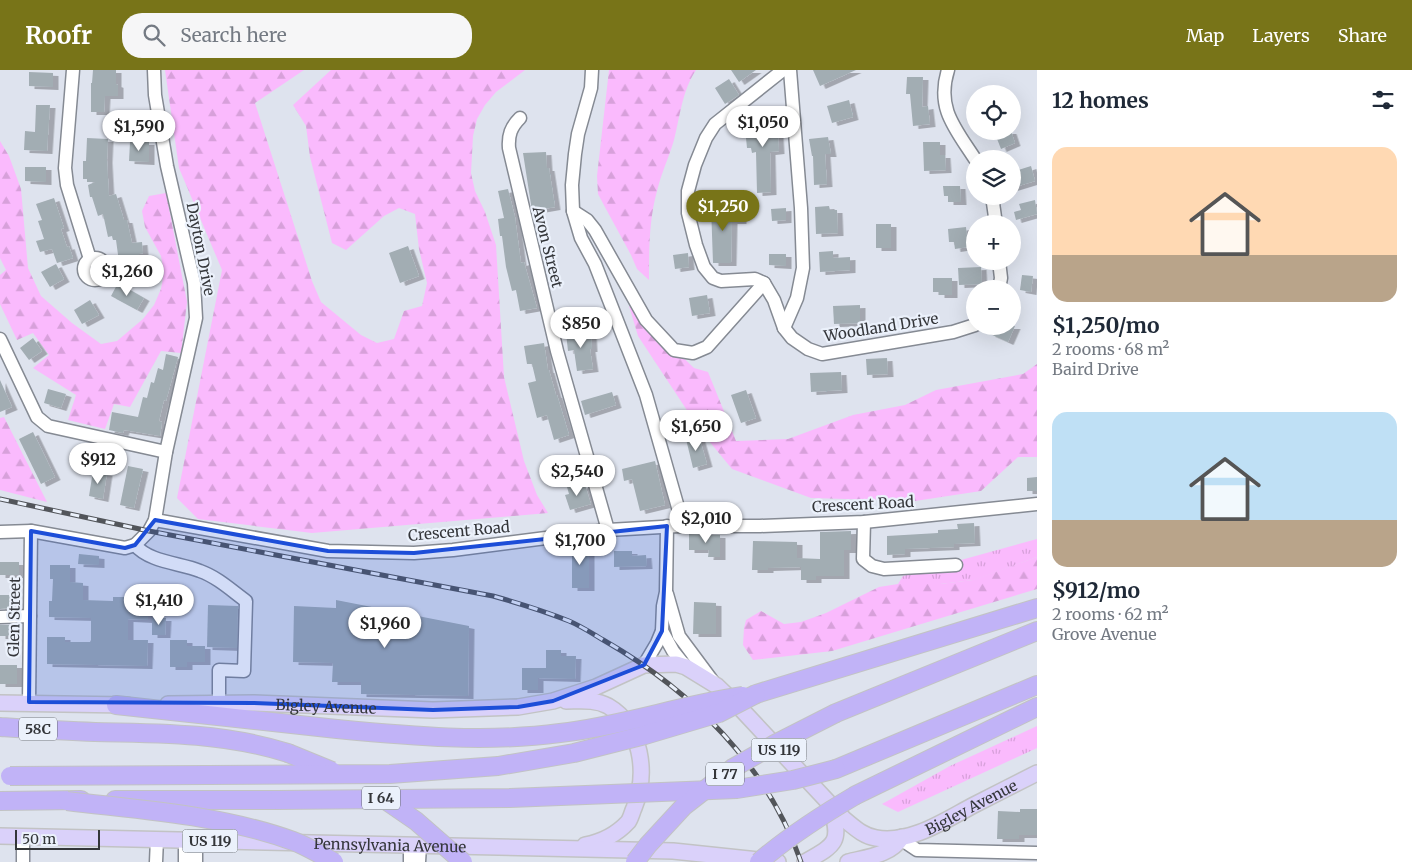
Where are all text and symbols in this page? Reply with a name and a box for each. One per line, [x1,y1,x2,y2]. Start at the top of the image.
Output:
search box [122,13,472,58]
text: Roofr [25,20,92,51]
icon: search [140,21,168,49]
text: Search here [180,23,287,47]
text: Map [1186,24,1224,47]
text: Layers [1252,24,1310,47]
text: Share [1338,24,1387,47]
map controls [966,85,1021,335]
button: locate [966,85,1021,140]
icon: filters [1369,86,1397,114]
text: 12 homes [1052,87,1149,114]
pin: $1,050 [722,106,804,148]
pin: $1,590 [98,109,180,152]
text: $1,050 [737,112,789,132]
text: $1,590 [113,116,165,136]
button: layers [966,150,1021,205]
icon: home [1180,179,1270,269]
pin: $1,250 [682,190,764,232]
text: $1,250 [697,196,749,216]
street label: Dayton Drive [183,201,219,297]
street label: Avon Street [528,203,567,290]
button: + [966,215,1021,270]
pin: $1,260 [86,254,168,297]
text: $1,260 [101,261,153,281]
button: − [966,280,1021,335]
pin: $850 [551,306,611,349]
street label: Woodland Drive [821,309,940,346]
text: $1,250/mo [1052,312,1159,339]
text: $850 [561,313,601,333]
text: 2 rooms · 68 m² [1052,339,1169,359]
text: Baird Drive [1052,359,1139,379]
pin: $1,650 [655,410,737,452]
text: $1,650 [671,416,721,436]
pin: $912 [68,442,128,485]
icon: home [1180,444,1270,534]
text: $912 [80,449,116,469]
pin: $2,540 [536,454,618,497]
text: $2,540 [550,461,604,481]
street label: Crescent Road [812,492,914,516]
pin: $2,010 [665,502,747,544]
text: $2,010 [680,508,732,528]
street label: Crescent Road [407,517,511,545]
pin: $1,700 [539,524,621,566]
text: $1,700 [554,530,606,550]
street label: Glen Street [4,577,24,657]
text: $912/mo [1052,577,1140,604]
pin: $1,410 [118,584,200,626]
text: $1,410 [135,590,183,610]
text: 2 rooms · 62 m² [1052,604,1169,624]
pin: $1,960 [344,606,426,649]
text: $1,960 [359,613,411,633]
text: Grove Avenue [1052,624,1157,644]
street label: Bigley Avenue [275,694,377,717]
road number: 58C [19,718,57,741]
road number: US 119 [752,738,806,762]
road number: I 77 [706,762,744,786]
street label: Bigley Avenue [922,775,1020,839]
road number: I 64 [362,786,400,810]
scale bar [15,827,100,850]
road number: US 119 [182,829,238,852]
text: 50 m [22,830,56,848]
street label: Pennsylvania Avenue [313,833,467,856]

